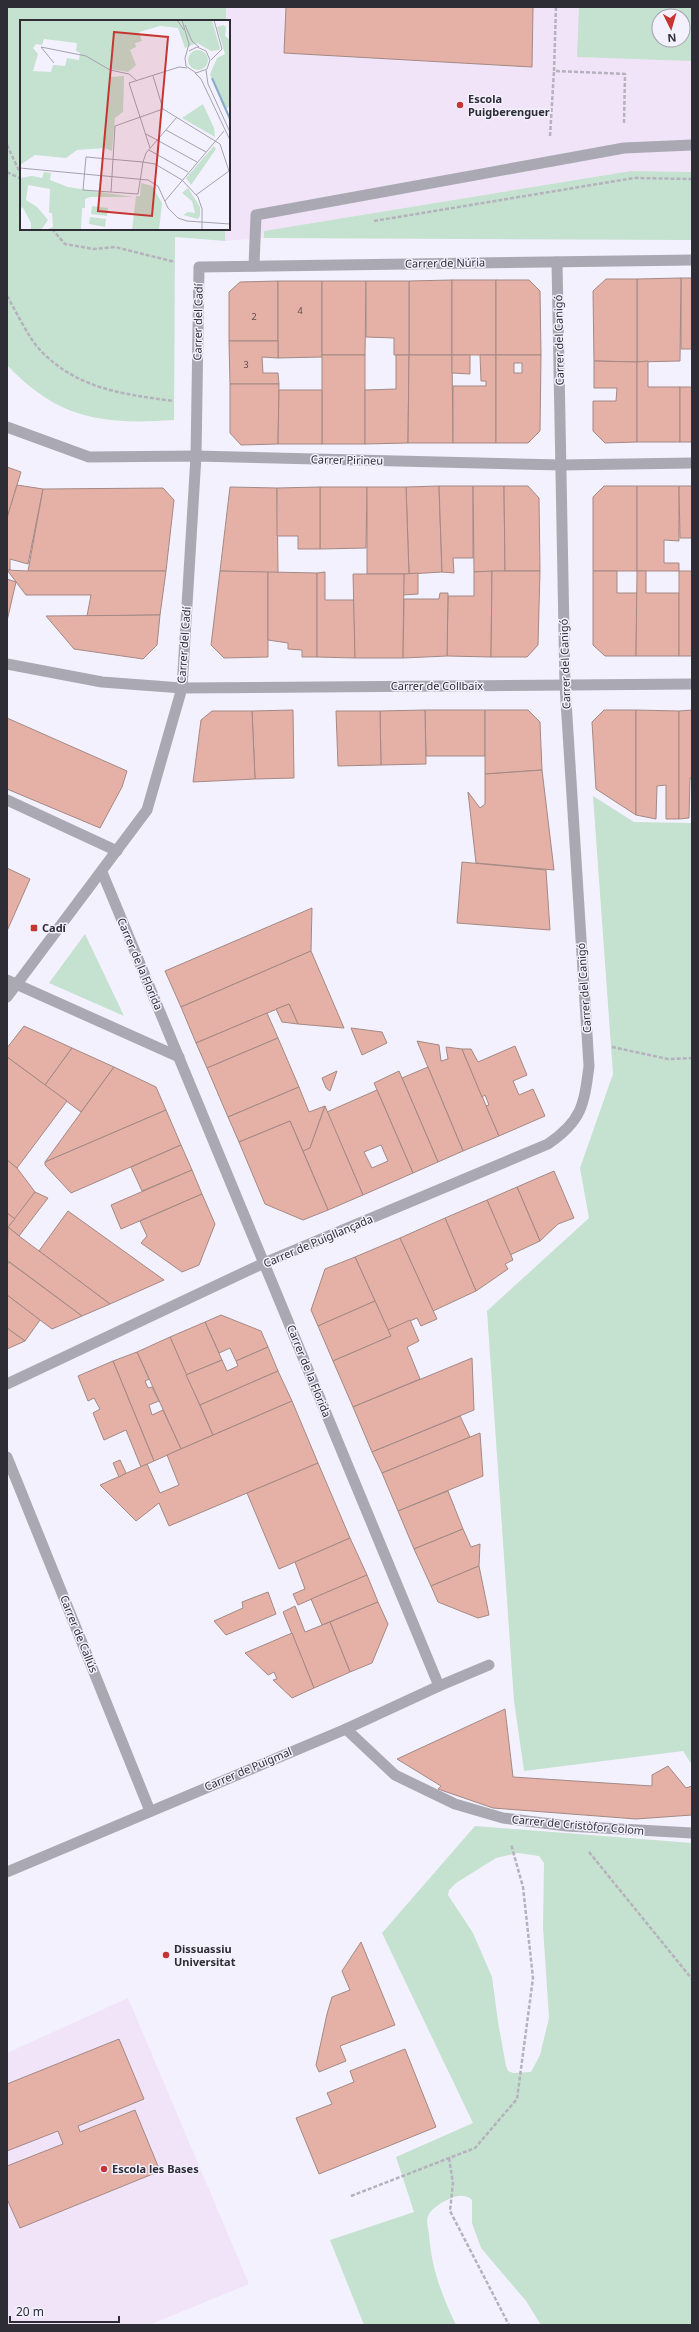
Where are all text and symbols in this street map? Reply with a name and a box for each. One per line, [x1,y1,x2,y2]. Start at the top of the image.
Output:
north arrow [651,8,691,48]
inset map [20,20,230,230]
text: N [667,31,677,46]
place label: Escola Puigberenguer [468,91,550,119]
marker: Escola Puigberenguer [455,100,465,110]
street label: Carrer de Núria [405,254,485,271]
street label: Carrer del Cadí [189,282,206,361]
street label: Carrer del Canigó [550,294,567,385]
house number: 4 [297,304,303,317]
house number: 2 [251,310,257,323]
house number: 3 [243,358,249,371]
street label: Carrer Pirineu [311,451,383,468]
street label: Carrer del Cadí [173,605,194,684]
street label: Carrer del Canigó [555,618,574,709]
street label: Carrer de Collbaix [391,678,483,693]
street label: Carrer de la Florida [114,915,167,1012]
place label: Cadí [42,920,67,935]
marker: Cadí [29,923,39,933]
street label: Carrer del Canigó [573,942,594,1034]
street label: Carrer de Puigllançada [261,1211,375,1270]
street label: Carrer de la Florida [284,1322,335,1419]
street label: Carrer de Callús [57,1593,102,1675]
street label: Carrer de Puigmal [202,1743,294,1794]
street label: Carrer de Cristòfor Colom [511,1811,645,1838]
place label: Dissuassiu Universitat [174,1941,236,1969]
marker: Dissuassiu Universitat [161,1950,171,1960]
place label: Escola les Bases [112,2161,199,2176]
marker: Escola les Bases [99,2164,109,2174]
scale bar [10,2298,119,2324]
text: 20 m [16,2303,44,2320]

